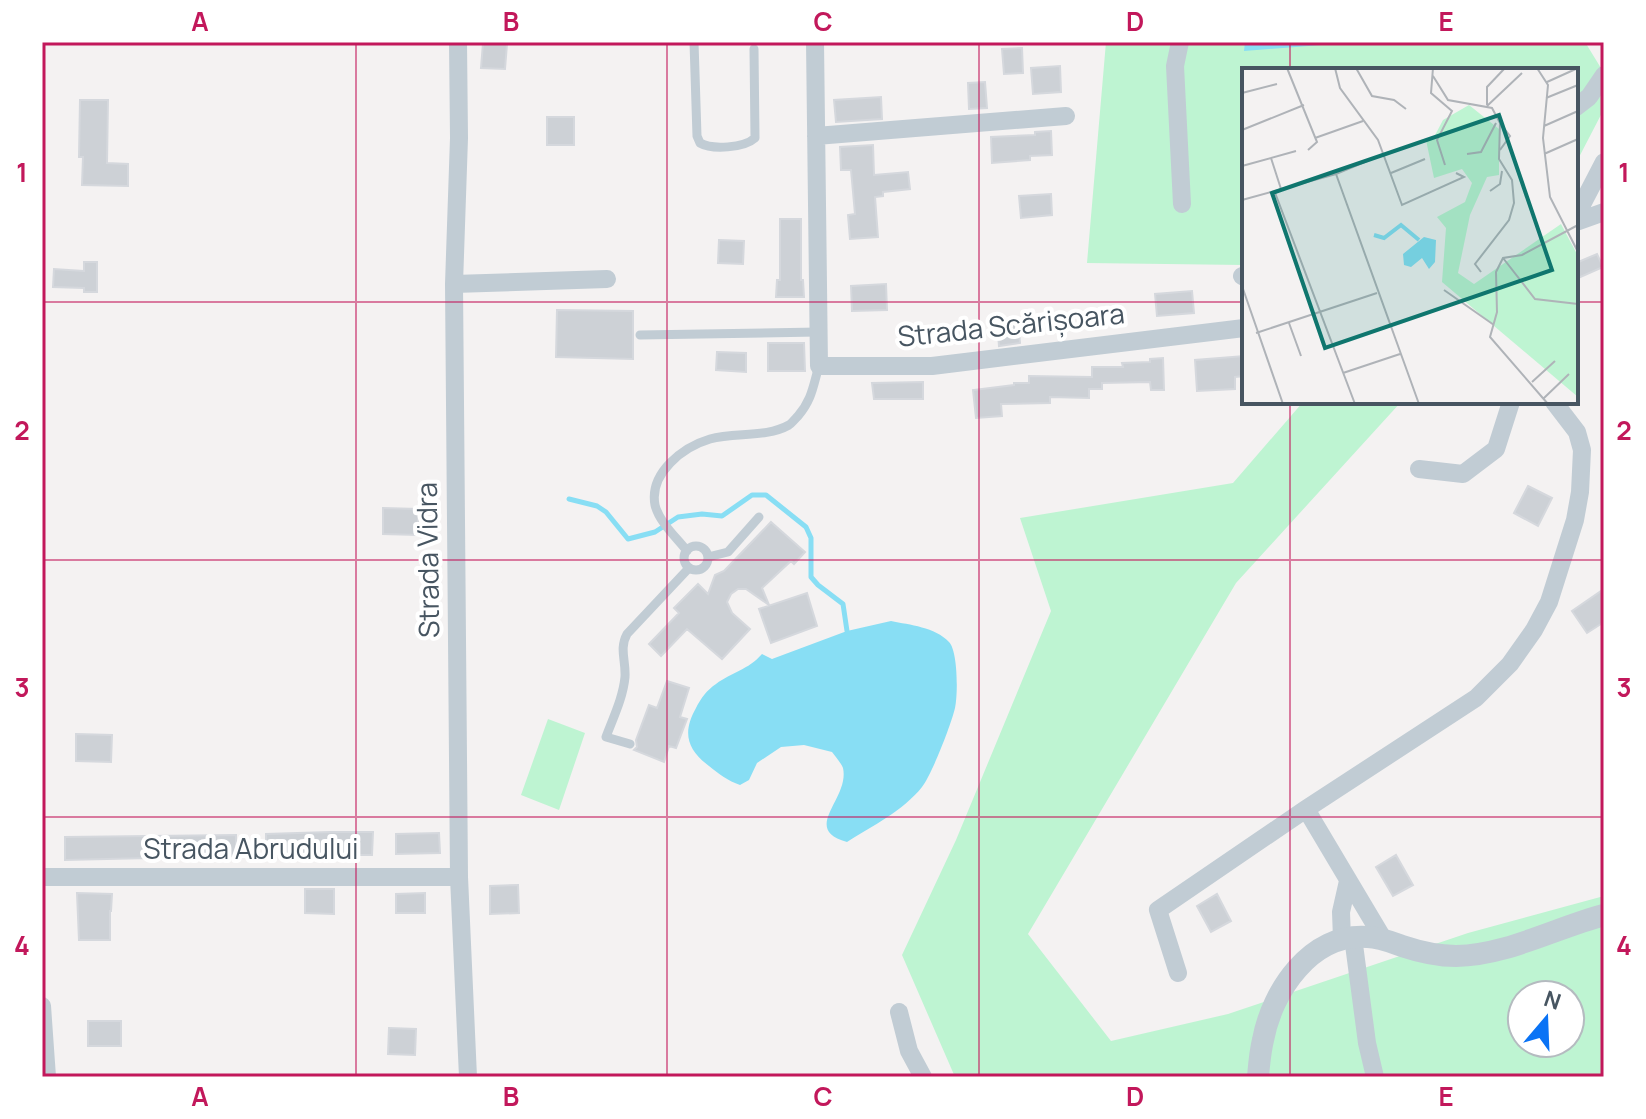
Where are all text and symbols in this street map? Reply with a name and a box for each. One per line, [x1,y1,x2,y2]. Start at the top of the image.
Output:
text: A [191,3,209,39]
text: B [503,3,519,39]
text: C [813,3,833,39]
text: D [1126,3,1144,39]
text: E [1438,3,1454,39]
inset map [1242,68,1578,404]
text: 1 [16,154,28,190]
text: 1 [1618,154,1630,190]
street label: Strada Scărișoara [895,293,1126,355]
text: 2 [14,412,30,448]
text: 2 [1616,412,1632,448]
street label: Strada Vidra [407,482,447,638]
text: 3 [14,669,30,705]
text: 3 [1616,669,1632,705]
street label: Strada Abrudului [143,829,359,867]
text: 4 [14,927,30,963]
text: 4 [1616,927,1632,963]
north arrow [1506,979,1586,1059]
text: N [1540,983,1565,1017]
text: A [191,1078,209,1114]
text: B [503,1078,519,1114]
text: C [813,1078,833,1114]
text: D [1126,1078,1144,1114]
text: E [1438,1078,1454,1114]

